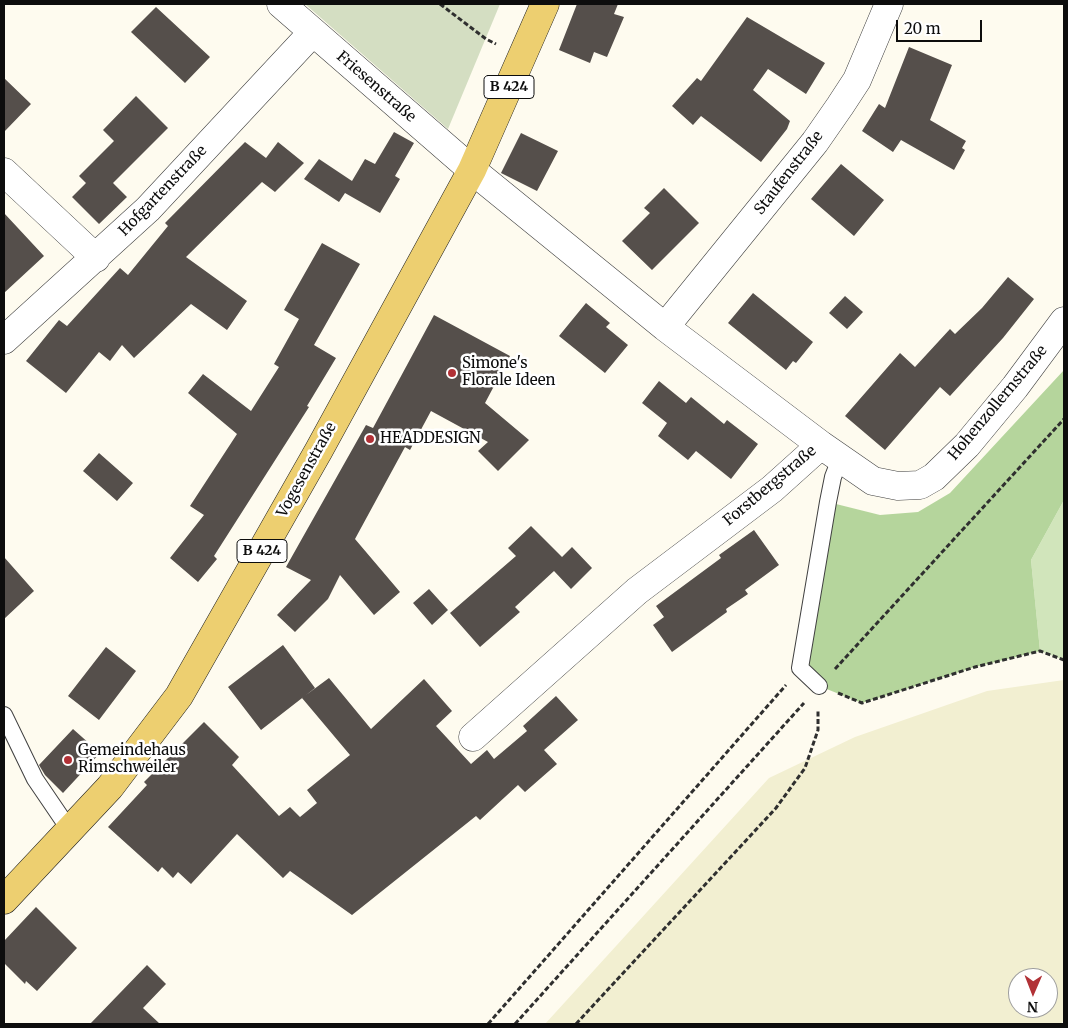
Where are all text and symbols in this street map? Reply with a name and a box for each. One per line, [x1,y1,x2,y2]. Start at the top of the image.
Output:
scale bar [898,10,984,42]
text: 20 m [904,19,941,38]
street label: Friesenstraße [333,48,419,126]
road number: B 424 [484,75,534,98]
street label: Staufenstraße [751,128,827,218]
street label: Hofgartenstraße [115,142,211,240]
street label: Hohenzollernstraße [945,342,1051,464]
place label: Simone's Florale Ideen [462,355,556,390]
marker: Simone's Florale Ideen [446,367,458,379]
street label: Vogesenstraße [273,419,341,521]
place label: HEADDESIGN [380,430,481,448]
marker: HEADDESIGN [364,433,376,445]
street label: Forstbergstraße [720,442,820,530]
road number: B 424 [237,540,287,562]
place label: Gemeindehaus Rimschweiler [78,742,186,777]
marker: Gemeindehaus Rimschweiler [62,754,74,766]
north arrow [1008,968,1058,1018]
text: N [1027,998,1038,1016]

